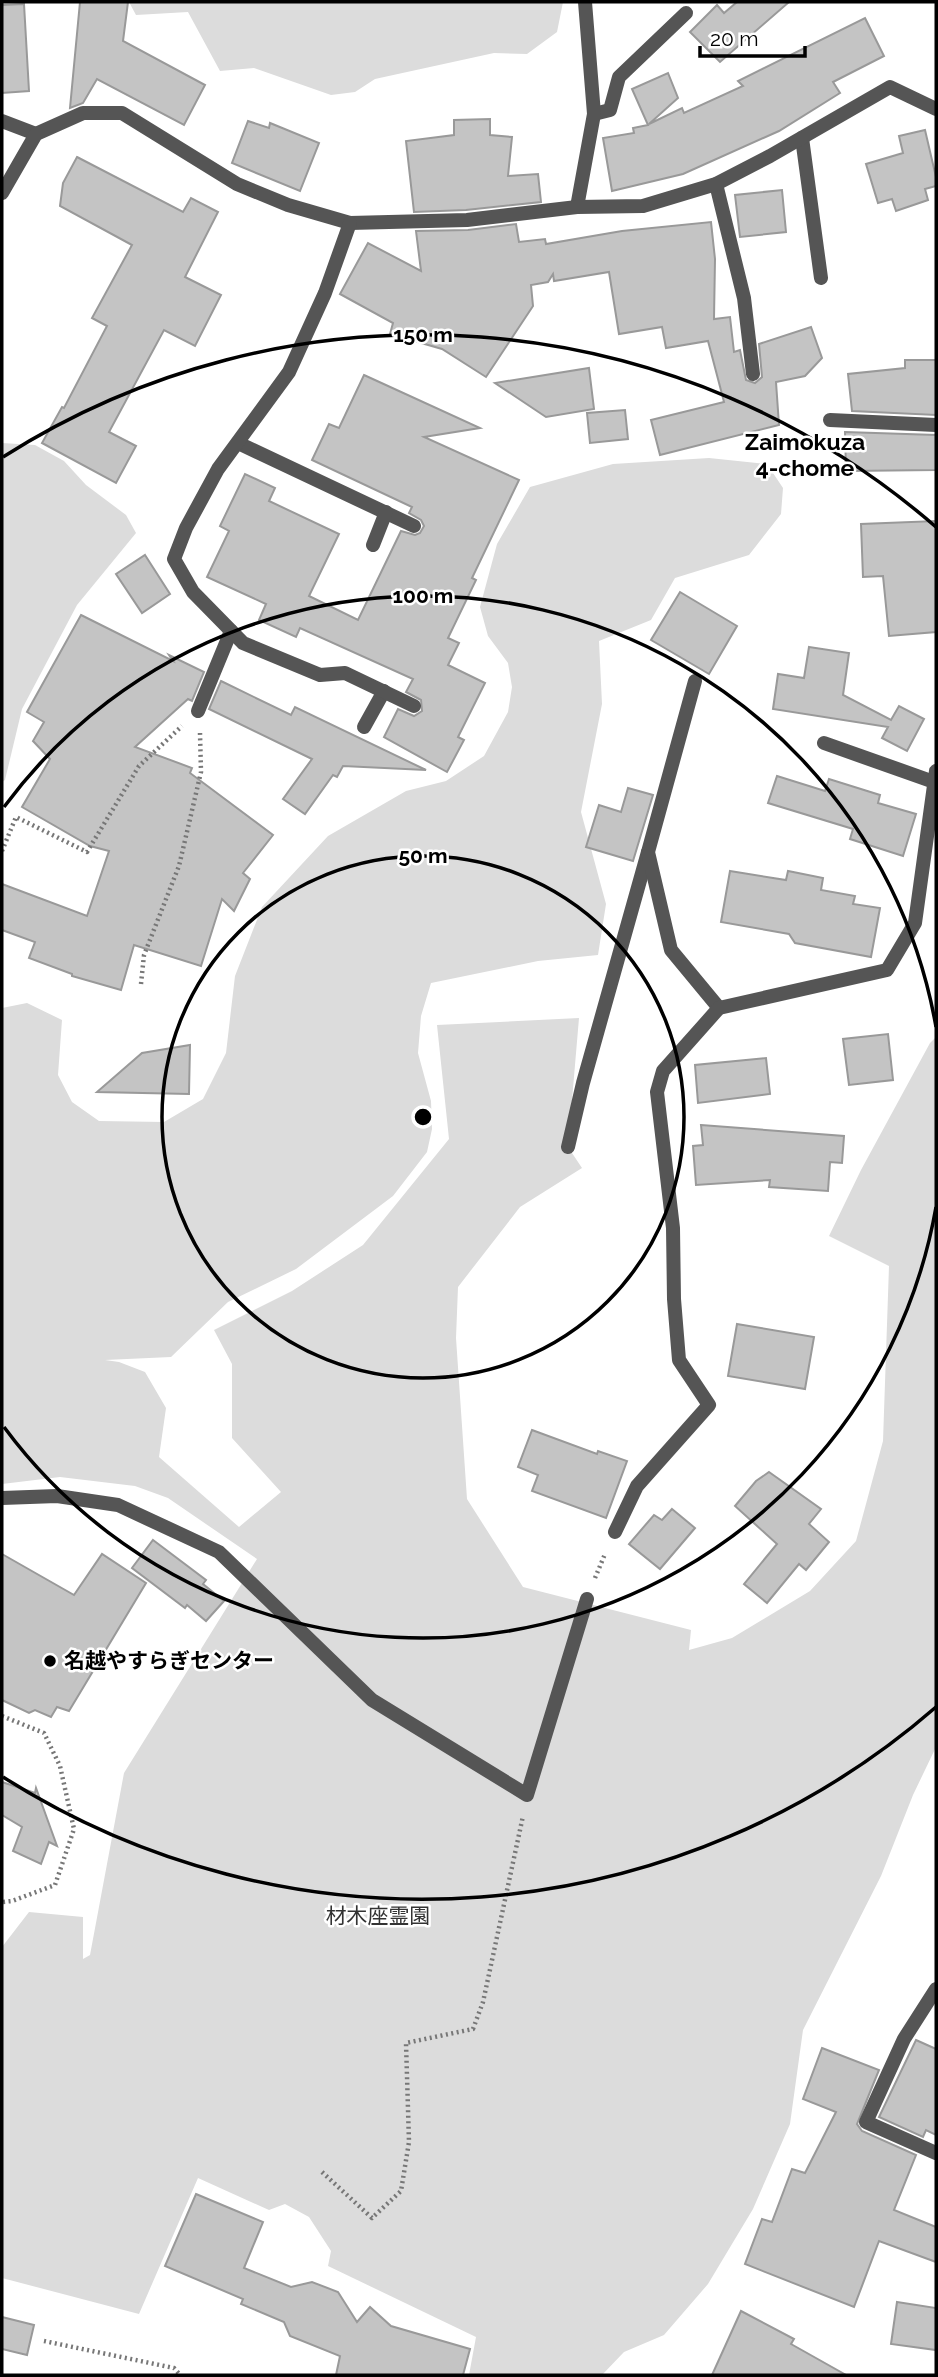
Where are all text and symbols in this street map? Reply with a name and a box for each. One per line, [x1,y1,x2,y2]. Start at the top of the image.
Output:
scale bar [700,14,805,58]
text: 20 m [710,26,758,51]
text: 150 m [393,322,453,347]
district label: Zaimokuza 4-chome [745,428,865,481]
text: 100 m [393,583,453,608]
text: 50 m [398,843,448,868]
centre of rings [411,1105,435,1129]
place label: 名越やすらぎセンター [64,1648,274,1673]
marker: 名越やすらぎセンター [42,1653,58,1669]
park label: 材木座霊園 [326,1903,431,1928]

